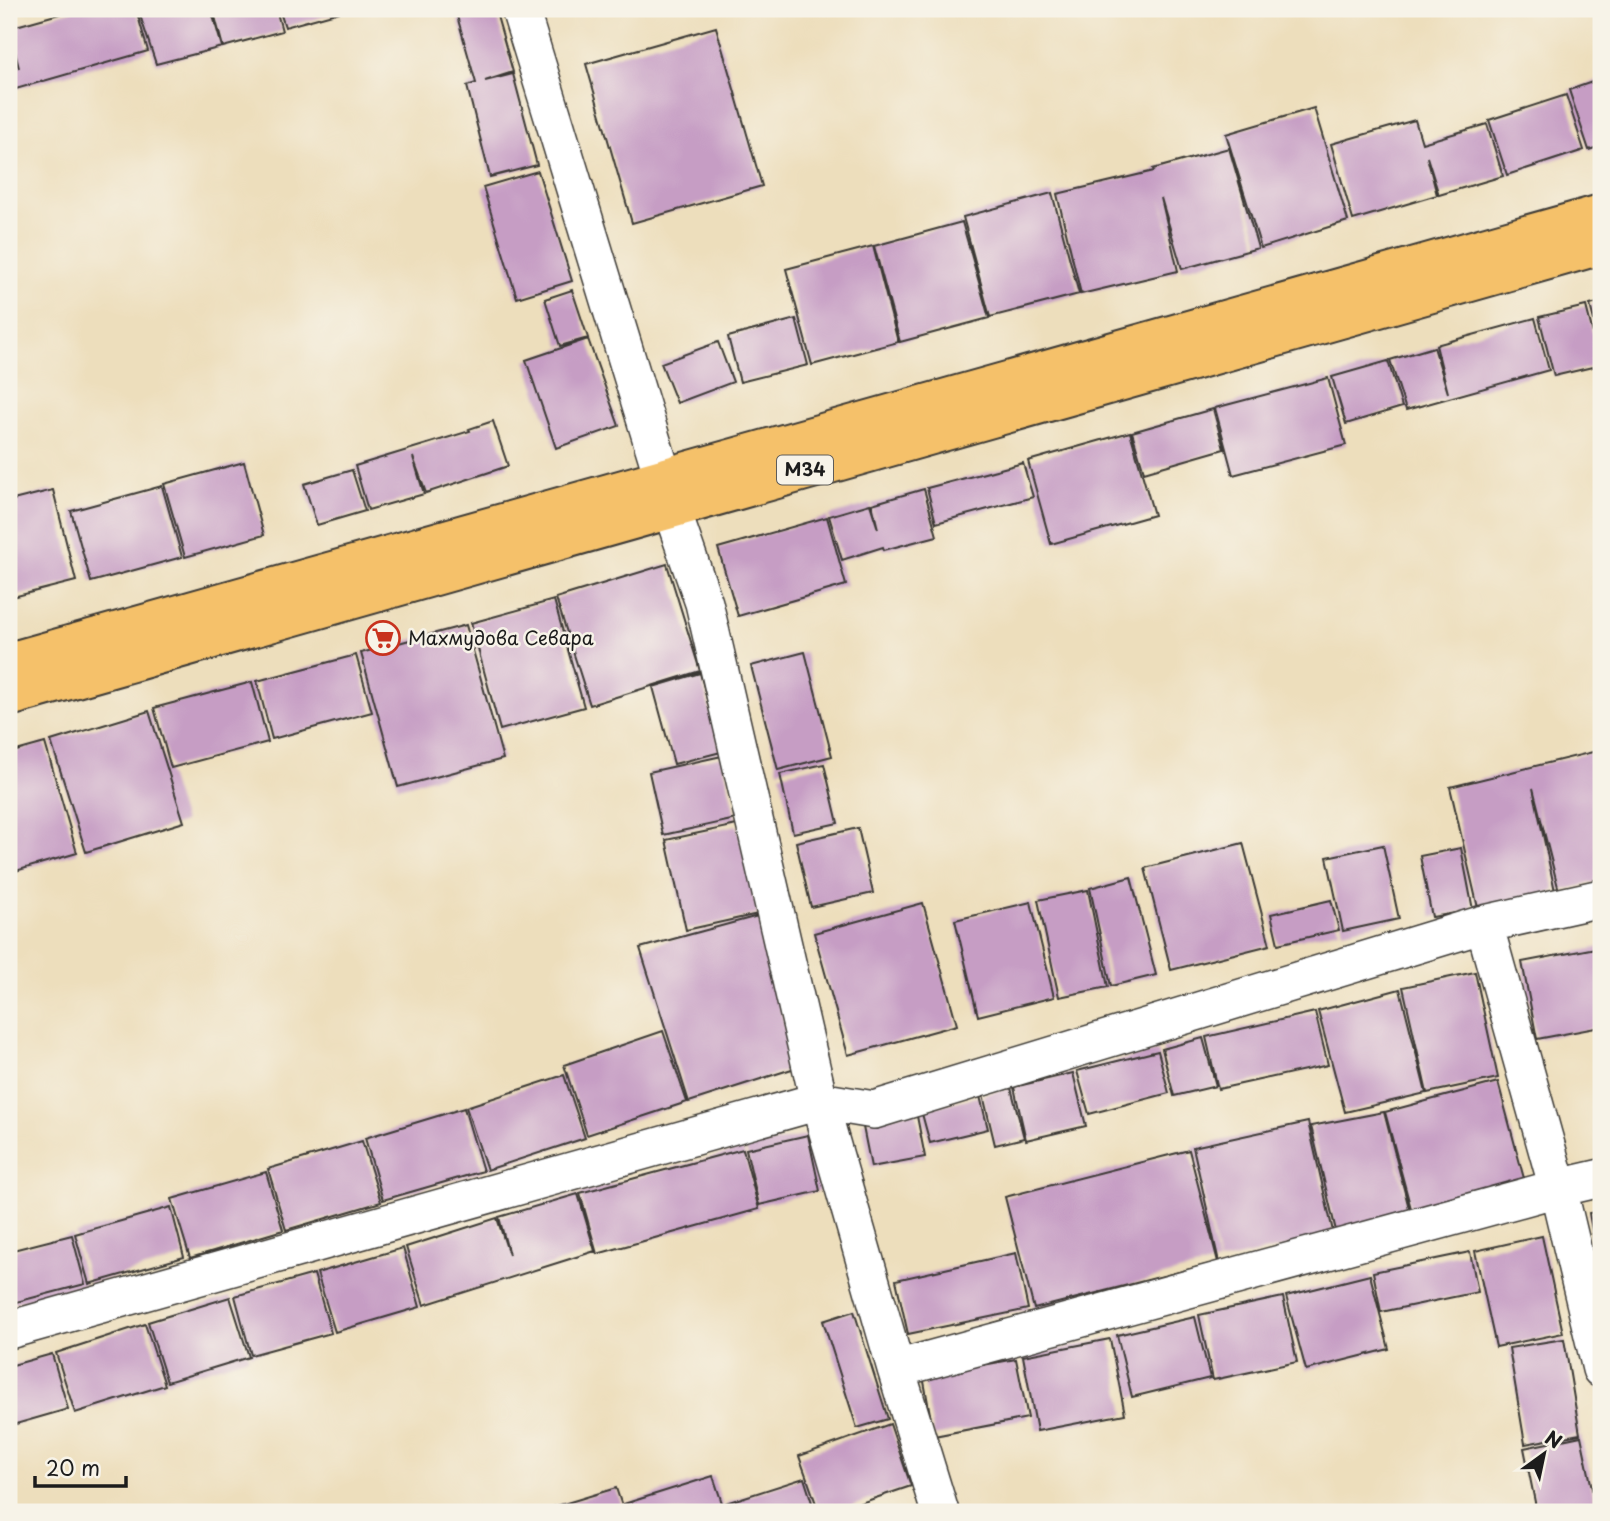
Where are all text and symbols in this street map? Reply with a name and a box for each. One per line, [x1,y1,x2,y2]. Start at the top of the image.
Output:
road number: M34 [777,456,833,484]
supermarket icon: Махмудова Севара [364,619,402,657]
place label: Махмудова Севара [408,623,594,651]
north arrow [1508,1420,1578,1490]
text: N [1540,1423,1568,1455]
scale bar [35,1444,126,1488]
text: 20 m [46,1451,100,1483]

